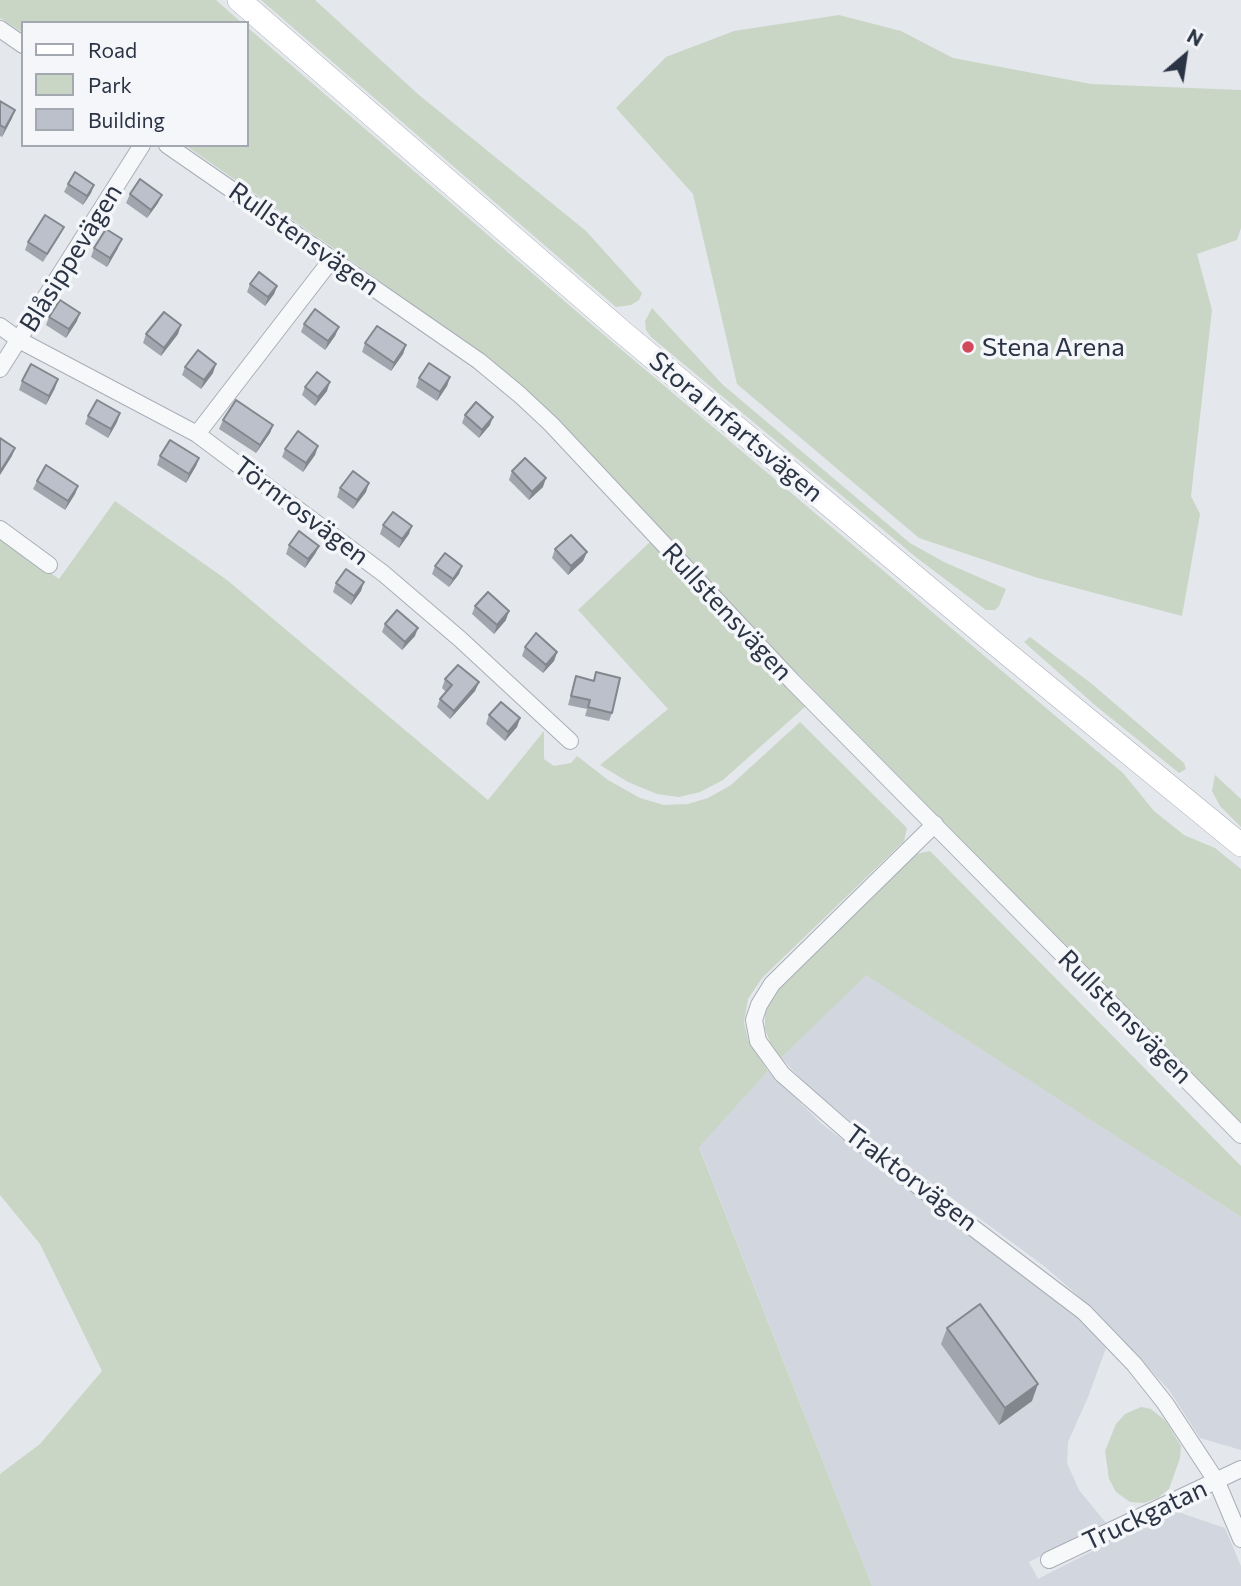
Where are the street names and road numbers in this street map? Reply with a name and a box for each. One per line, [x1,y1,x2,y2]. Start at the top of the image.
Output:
street label: Rullstensvägen [223,176,385,302]
street label: Blåsippevägen [13,178,129,338]
street label: Stora Infartsvägen [643,345,829,509]
street label: Törnrosvägen [227,450,375,572]
street label: Rullstensvägen [655,537,799,687]
street label: Rullstensvägen [1052,944,1198,1090]
street label: Traktorvägen [839,1118,983,1238]
street label: Truckgatan [1078,1473,1212,1557]

